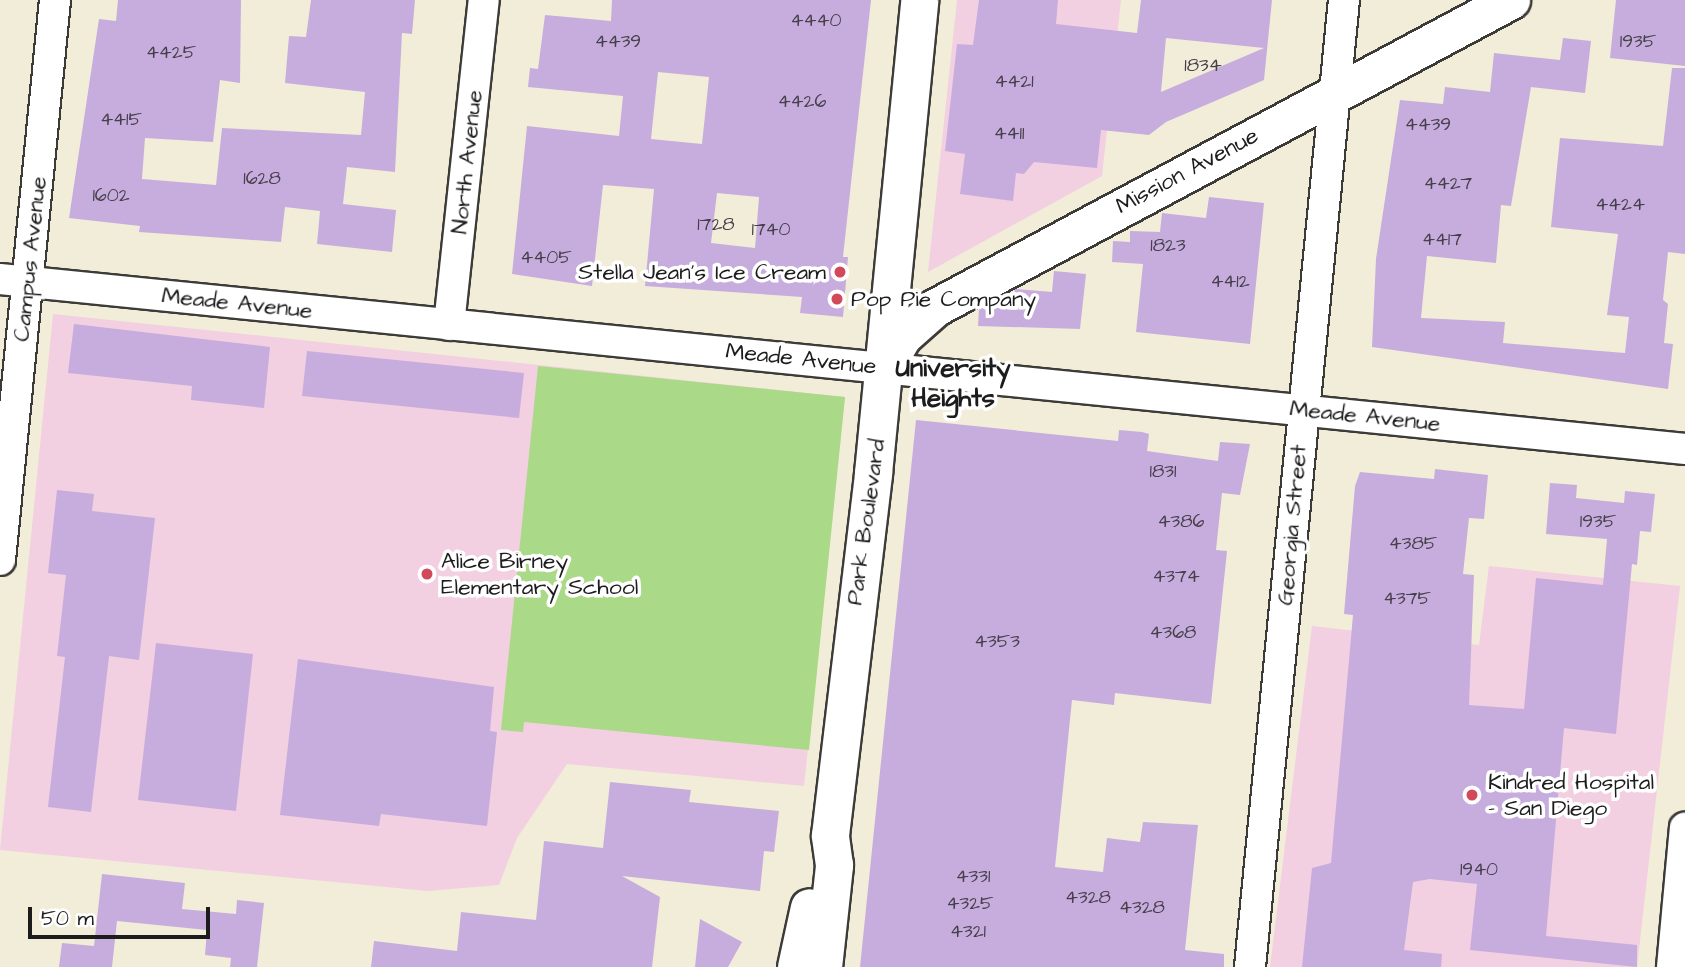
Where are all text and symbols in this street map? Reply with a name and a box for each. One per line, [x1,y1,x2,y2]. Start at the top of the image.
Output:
house number: 4440 [791,10,841,32]
house number: 4439 [595,31,641,53]
house number: 1935 [1620,31,1656,53]
house number: 4425 [146,42,196,64]
house number: 1834 [1184,55,1222,77]
house number: 4421 [994,71,1034,93]
street label: North Avenue [446,89,488,235]
house number: 4426 [778,91,826,113]
house number: 4415 [100,109,142,131]
house number: 4439 [1405,114,1451,136]
street label: Mission Avenue [1111,122,1263,220]
house number: 4411 [994,123,1024,145]
house number: 1628 [243,168,281,190]
house number: 4427 [1424,173,1472,195]
street label: Campus Avenue [8,175,52,343]
house number: 1602 [92,185,130,207]
house number: 4424 [1595,194,1645,216]
house number: 1728 [697,214,735,236]
house number: 1740 [751,219,791,241]
house number: 4417 [1422,229,1462,251]
house number: 1823 [1150,235,1186,257]
house number: 4405 [520,247,572,269]
place label: Stella Jean’s Ice Cream [578,258,826,286]
marker: Stella Jean’s Ice Cream [832,264,848,280]
house number: 4412 [1210,271,1250,293]
street label: Meade Avenue [160,281,314,325]
place label: Pop Pie Company [851,285,1036,313]
marker: Pop Pie Company [829,291,845,307]
street label: Meade Avenue [724,337,878,381]
district label: University Heights [895,353,1011,414]
street label: Meade Avenue [1288,394,1442,438]
street label: Park Boulevard [841,437,891,607]
street label: Georgia Street [1271,444,1313,606]
house number: 1831 [1150,461,1176,483]
house number: 4386 [1158,511,1204,533]
house number: 1935 [1580,511,1616,533]
house number: 4385 [1389,533,1437,555]
place label: Alice Birney Elementary School [441,547,638,601]
marker: Alice Birney Elementary School [419,566,435,582]
house number: 4374 [1152,566,1200,588]
house number: 4375 [1383,588,1431,610]
house number: 4368 [1150,622,1196,644]
house number: 4353 [974,631,1020,653]
place label: Kindred Hospital - San Diego [1488,768,1654,822]
marker: Kindred Hospital - San Diego [1462,785,1482,805]
house number: 1940 [1460,859,1498,881]
house number: 4331 [956,866,990,888]
house number: 4328 [1065,887,1111,909]
house number: 4325 [947,893,993,915]
scale bar [32,894,214,938]
house number: 4328 [1119,897,1165,919]
text: 50 m [41,904,94,933]
house number: 4321 [950,921,986,943]

